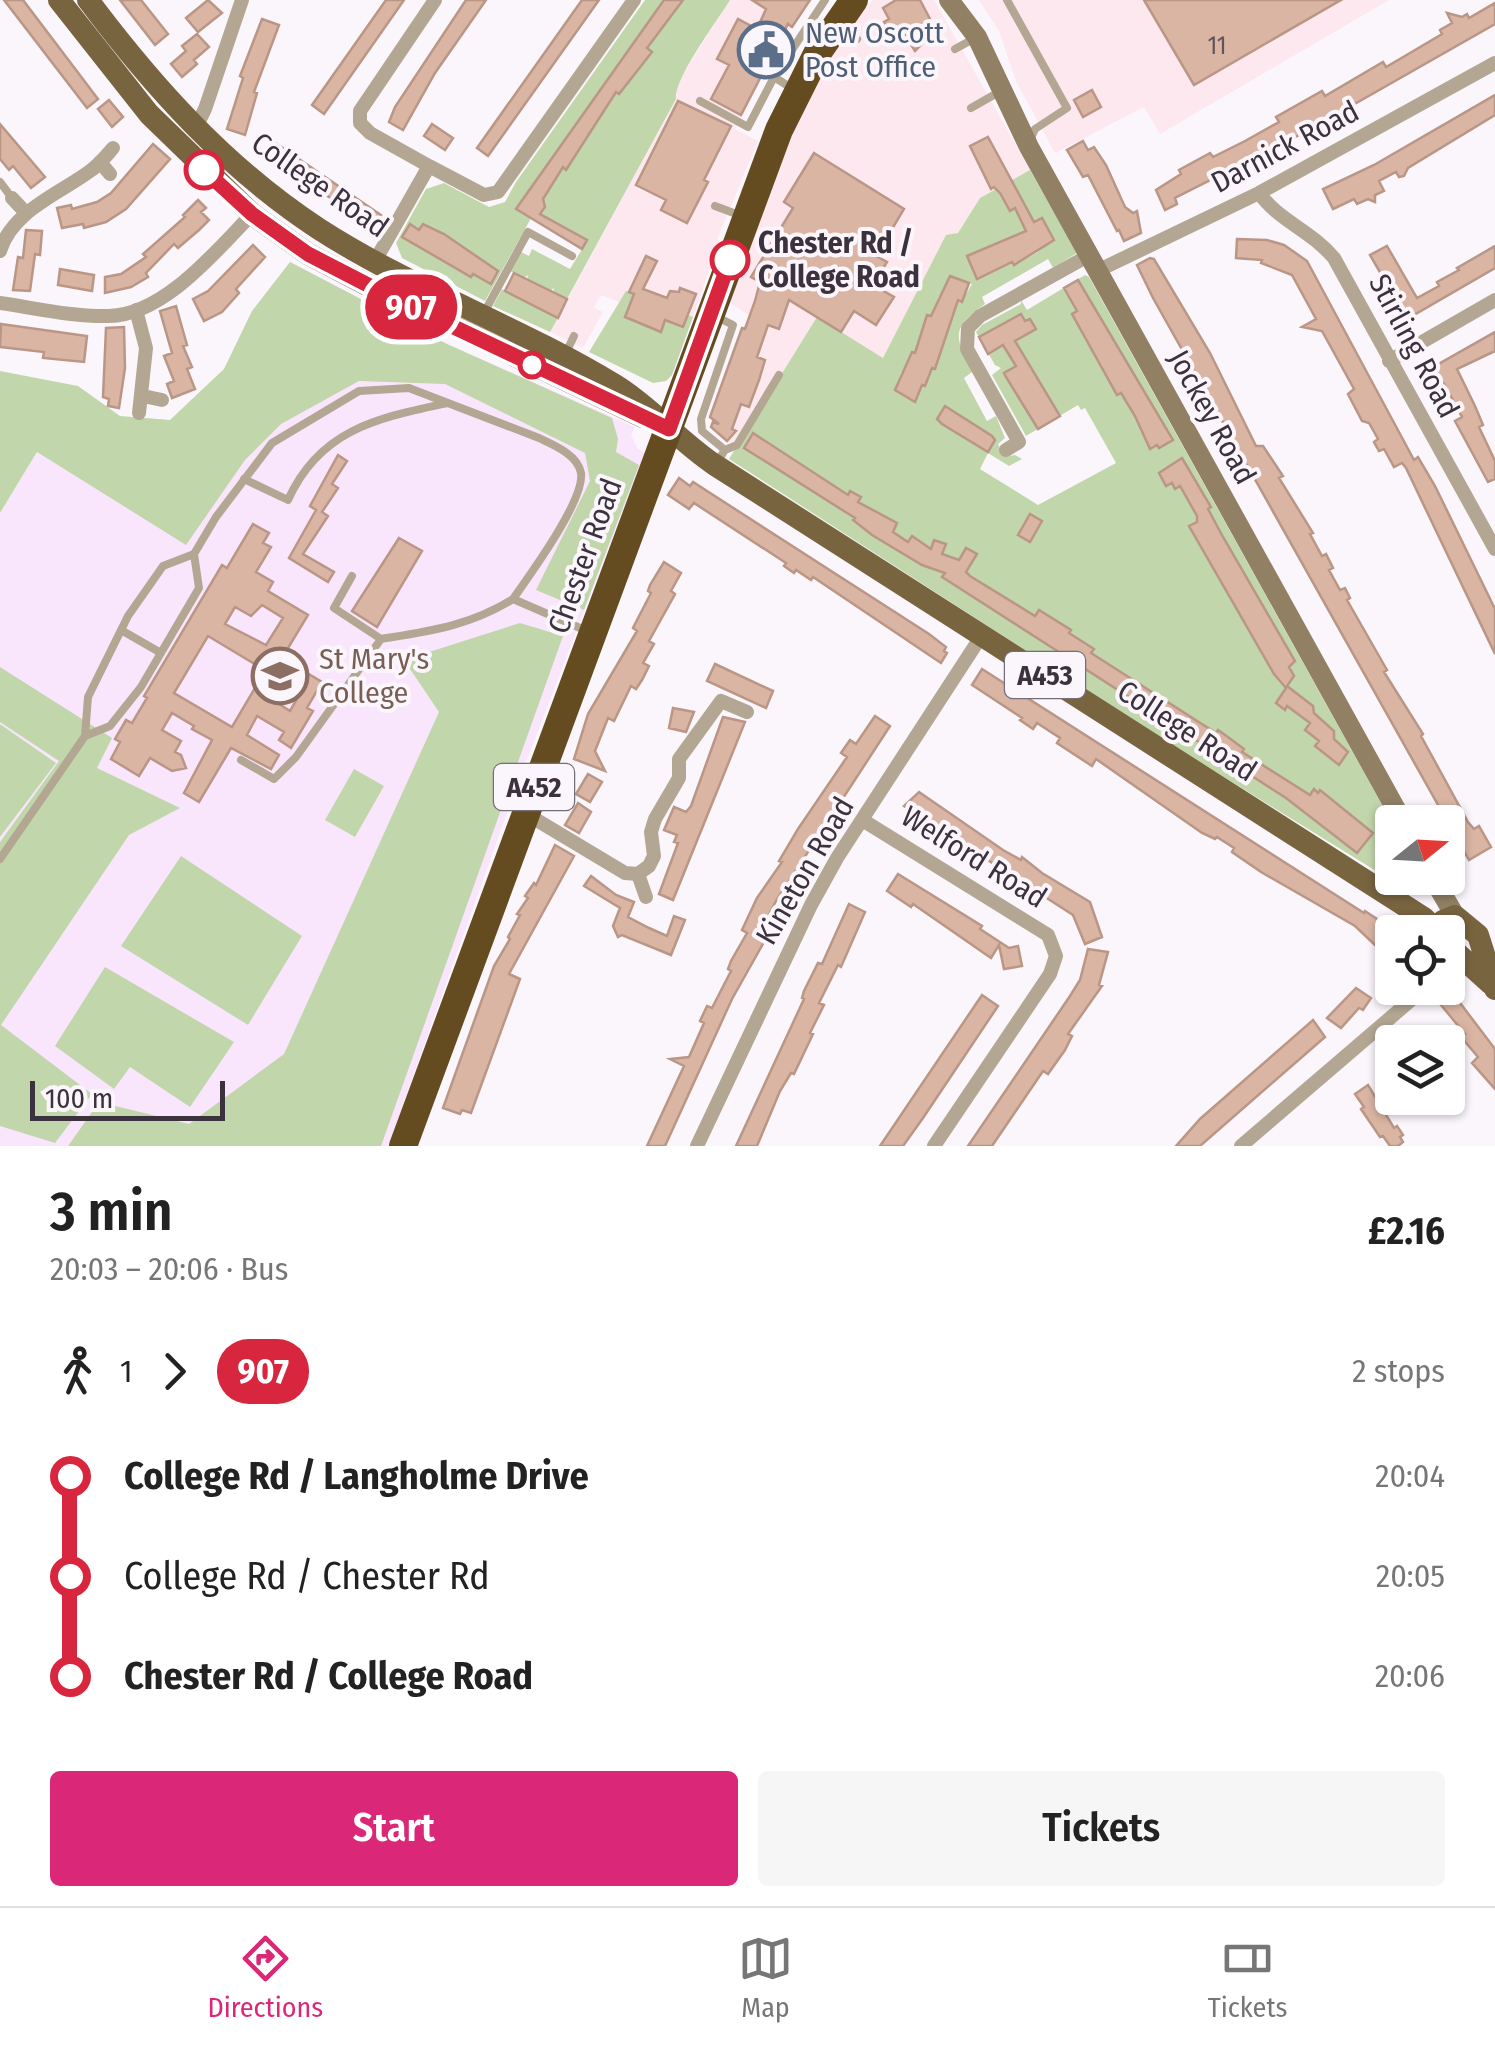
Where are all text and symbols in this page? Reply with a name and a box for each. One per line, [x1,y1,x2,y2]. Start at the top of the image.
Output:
place label: New Oscott Post Office [805,15,944,85]
public building icon: New Oscott Post Office [736,20,796,80]
house number: 11 [1207,31,1227,61]
street label: Darnick Road [1205,93,1365,201]
street label: College Road [245,125,395,245]
unlabelled marker [185,151,223,189]
place label: Chester Rd / College Road [758,225,920,295]
marker: Chester Rd / College Road [711,241,749,279]
street label: Stirling Road [1361,268,1467,424]
line badge: 907 [354,274,468,340]
text: 907 [385,286,437,328]
street label: Jockey Road [1160,344,1264,490]
unlabelled marker [519,352,545,378]
street label: Chester Road [540,474,630,638]
place label: St Mary's College [319,641,429,711]
school or university icon: St Mary's College [250,646,310,706]
road number: A453 [1005,652,1085,698]
street label: College Road [1111,673,1263,789]
road number: A452 [494,764,574,810]
street label: Kineton Road [748,791,862,951]
street label: Welford Road [895,798,1053,916]
north arrow [1375,805,1465,895]
map controls [1375,805,1465,1115]
button: locate [1375,915,1465,1005]
button: layers [1375,1025,1465,1115]
scale bar [30,1076,225,1120]
text: 100 m [45,1082,113,1115]
text: 3 min [50,1179,173,1245]
text: £2.16 [1368,1208,1445,1254]
text: 20:03 – 20:06 · Bus [50,1250,288,1288]
icon: walk [50,1344,105,1399]
icon: forward [147,1344,202,1399]
text: 907 [237,1350,289,1392]
text: 1 [120,1352,132,1390]
text: 2 stops [1352,1352,1445,1390]
text: College Rd / Langholme Drive [124,1453,589,1499]
text: 20:04 [1375,1457,1445,1495]
text: College Rd / Chester Rd [124,1553,490,1599]
text: 20:05 [1376,1557,1445,1595]
text: Chester Rd / College Road [124,1653,533,1699]
text: 20:06 [1375,1657,1445,1695]
button: Start [50,1771,738,1886]
button: Tickets [758,1771,1445,1886]
tab: Directions [207,1931,323,2024]
tab: Map [738,1931,793,2024]
tab: Tickets [1208,1931,1288,2024]

